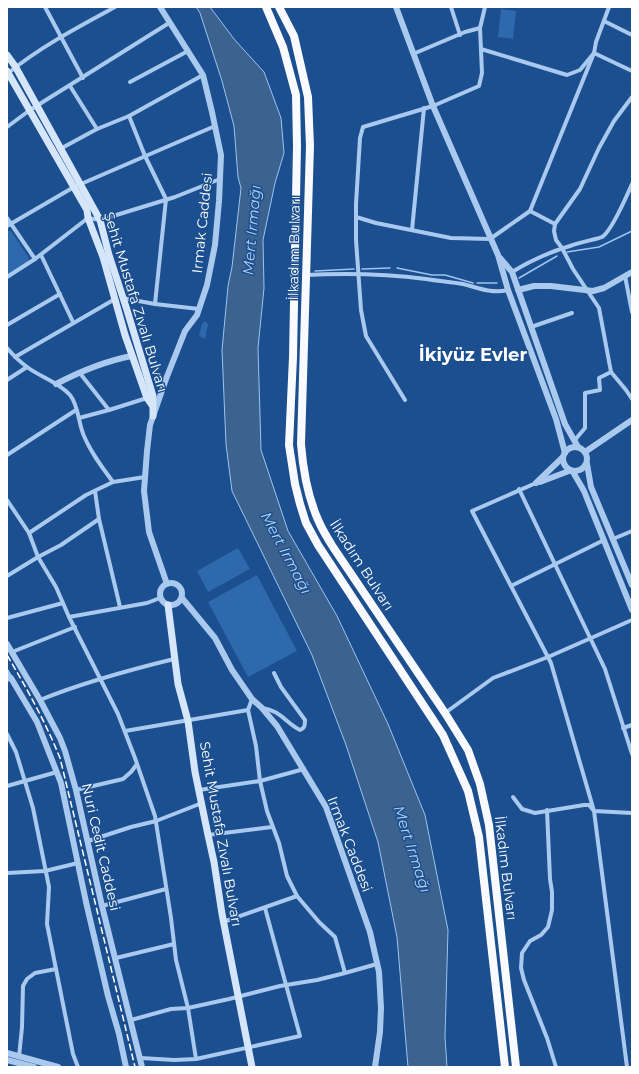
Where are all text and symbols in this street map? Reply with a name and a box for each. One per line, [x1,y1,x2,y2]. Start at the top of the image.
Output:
street label: Irmak Caddesi [188,172,216,274]
water label: Mert Irmağı [238,184,265,276]
street label: İlkadım Bulvarı [284,195,304,301]
street label: Şehit Mustafa Zıvalı Bulvarı [100,210,172,394]
district label: İkiyüz Evler [419,344,527,366]
water label: Mert Irmağı [257,508,316,597]
street label: İlkadım Bulvarı [326,516,398,614]
street label: Sehit Mustafa Zıvalı Bulvarı [196,740,246,928]
street label: Nuri Cedit Caddesi [78,781,124,913]
street label: Irmak Caddesi [323,794,377,894]
water label: Mert Irmağı [389,803,435,895]
street label: İlkadım Bulvarı [491,815,521,921]

